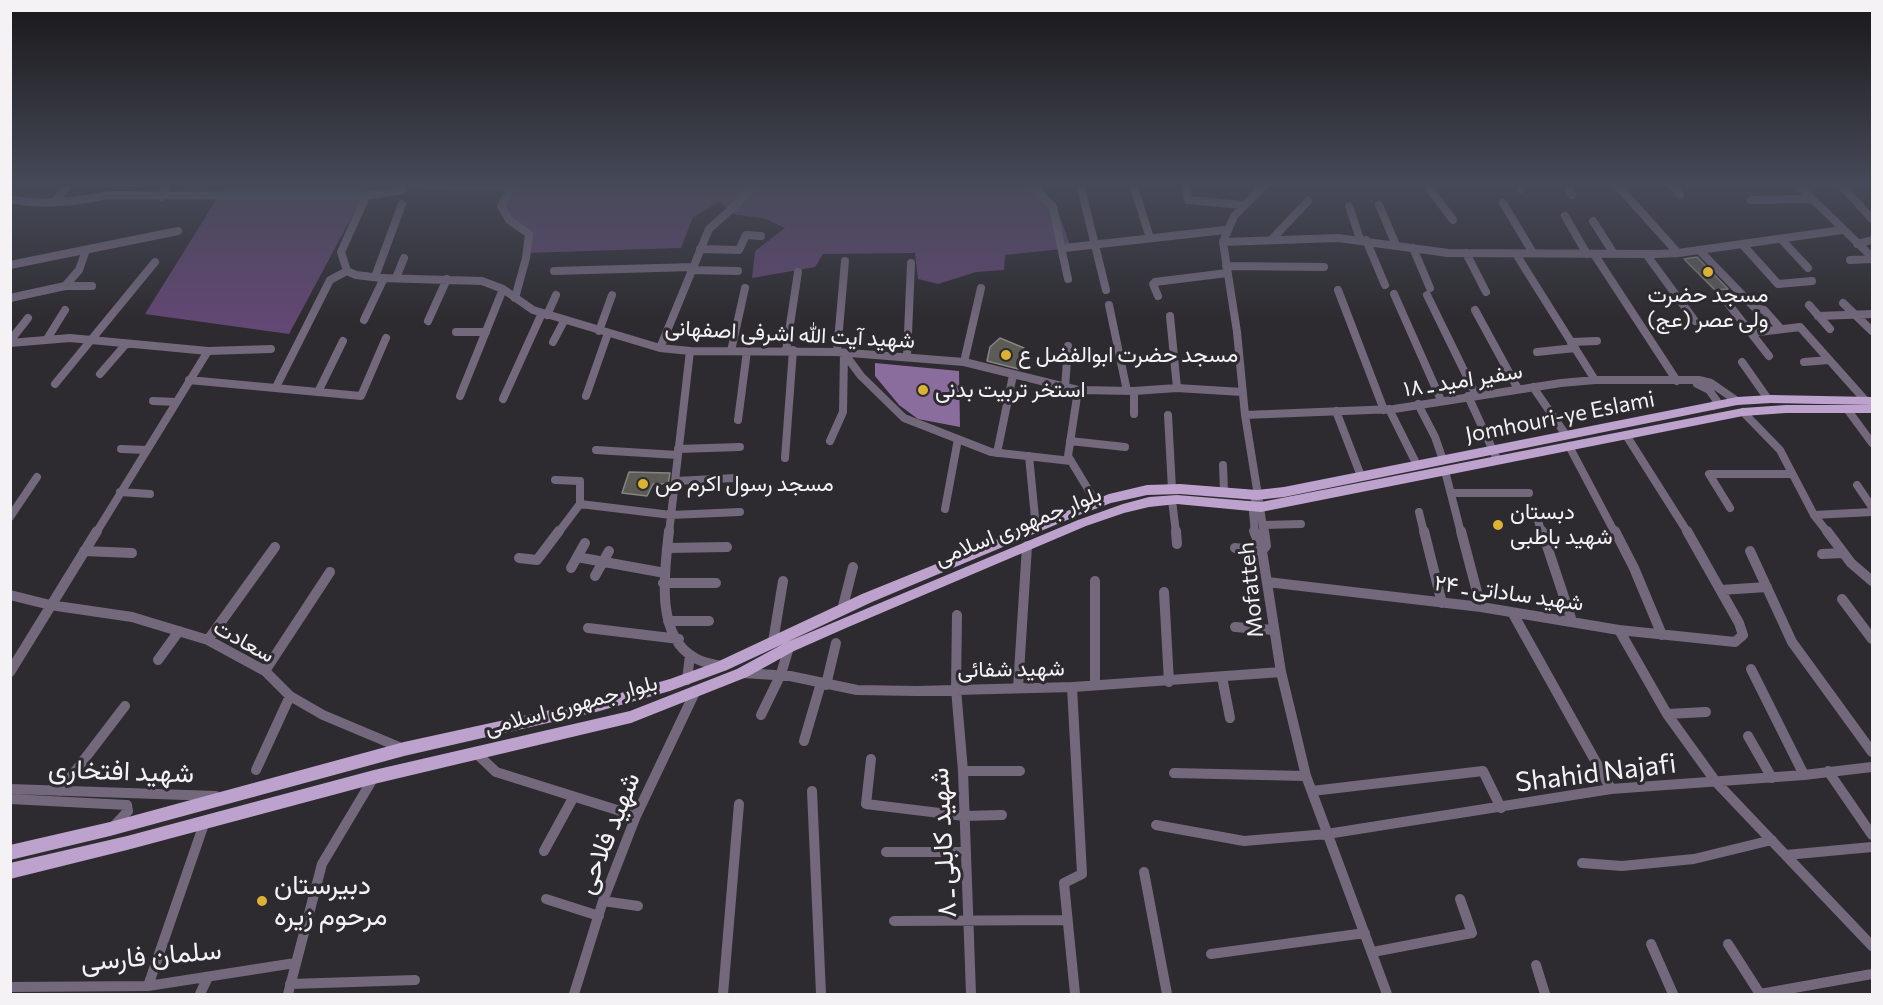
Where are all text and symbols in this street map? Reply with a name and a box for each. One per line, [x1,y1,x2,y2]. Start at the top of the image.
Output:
marker: مسجد حضرت ولی عصر (عج) [1701,265,1715,279]
place label: مسجد حضرت ولی عصر (عج) [1647,282,1769,334]
street label: شهید آیت الله اشرفی اصفهانی [664,314,916,354]
place label: مسجد حضرت ابوالفضل ع [1018,342,1238,368]
marker: مسجد حضرت ابوالفضل ع [999,348,1013,362]
street label: سفیر امید ـ ۱۸ [1402,358,1524,402]
place label: استخر تربیت بدنی [935,377,1086,403]
marker: استخر تربیت بدنی [916,383,930,397]
street label: Jomhouri-ye Eslami [1463,386,1657,448]
place label: مسجد رسول اکرم ص [655,471,834,497]
marker: مسجد رسول اکرم ص [636,477,650,491]
street label: بلوار جمهوری اسلامی [931,480,1105,572]
place label: دبستان شهید باطبی [1510,499,1613,550]
marker: دبستان شهید باطبی [1491,518,1505,532]
street label: Mofatteh [1233,541,1269,639]
street label: شهید ساداتی ـ ۲۴ [1433,569,1585,617]
street label: سعادت [209,614,279,668]
street label: شهید شفائی [957,655,1065,683]
street label: بلوار جمهوری اسلامی [482,669,660,741]
street label: Shahid Najafi [1514,747,1678,799]
street label: شهید افتخاری [47,752,195,790]
street label: شهید فلاحی [569,767,647,899]
street label: شهید کابلی ـ ۸ [923,767,963,919]
place label: دبیرستان مرحوم زیره [274,869,388,932]
marker: دبیرستان مرحوم زیره [255,894,269,908]
street label: سلمان فارسی [79,934,223,978]

